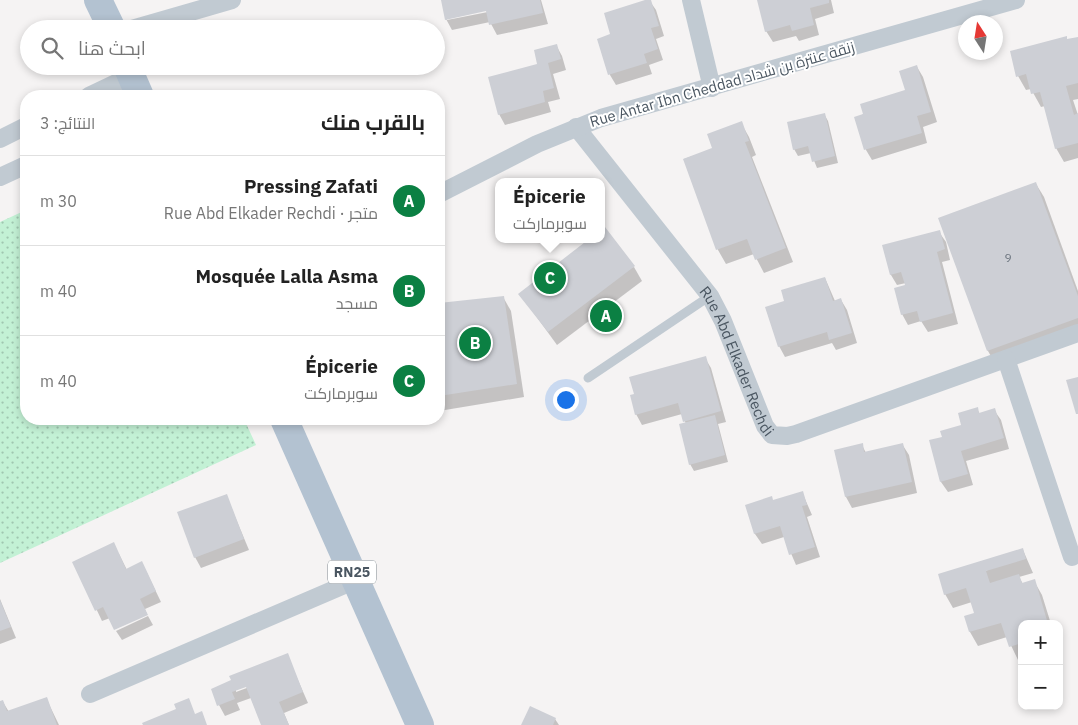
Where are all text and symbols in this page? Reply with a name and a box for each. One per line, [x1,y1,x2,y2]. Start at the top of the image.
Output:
north arrow [958,15,1003,60]
search box [20,20,445,75]
icon: search [38,34,66,62]
text: ابحث هنا [78,36,146,60]
street label: Rue Antar Ibn Cheddad زنقة عنترة بن شداد [587,37,857,132]
text: بالقرب منك [321,108,425,136]
text: النتائج: 3 [40,113,95,133]
text: Pressing Zafati [244,174,378,198]
popup [495,178,605,243]
text: Épicerie [513,184,586,208]
text: 30 m [40,191,77,211]
text: A [404,191,414,211]
text: متجر · Rue Abd Elkader Rechdi [164,203,378,223]
text: سوبرماركت [513,213,587,233]
house number: 9 [1004,250,1012,265]
pin: C [534,259,566,297]
text: Mosquée Lalla Asma [195,264,378,288]
text: 40 m [40,281,77,301]
text: B [404,281,414,301]
street label: Rue Abd Elkader Rechdi [696,282,778,440]
text: مسجد [336,293,378,313]
pin: A [590,297,622,335]
pin: B [459,324,491,362]
text: Épicerie [305,354,378,378]
text: 40 m [40,371,77,391]
text: C [404,371,414,391]
text: سوبرماركت [304,383,378,403]
your location [553,387,579,413]
road number: RN25 [328,560,376,584]
map controls [1018,620,1063,710]
button: + [1018,620,1063,665]
button: − [1018,665,1063,710]

